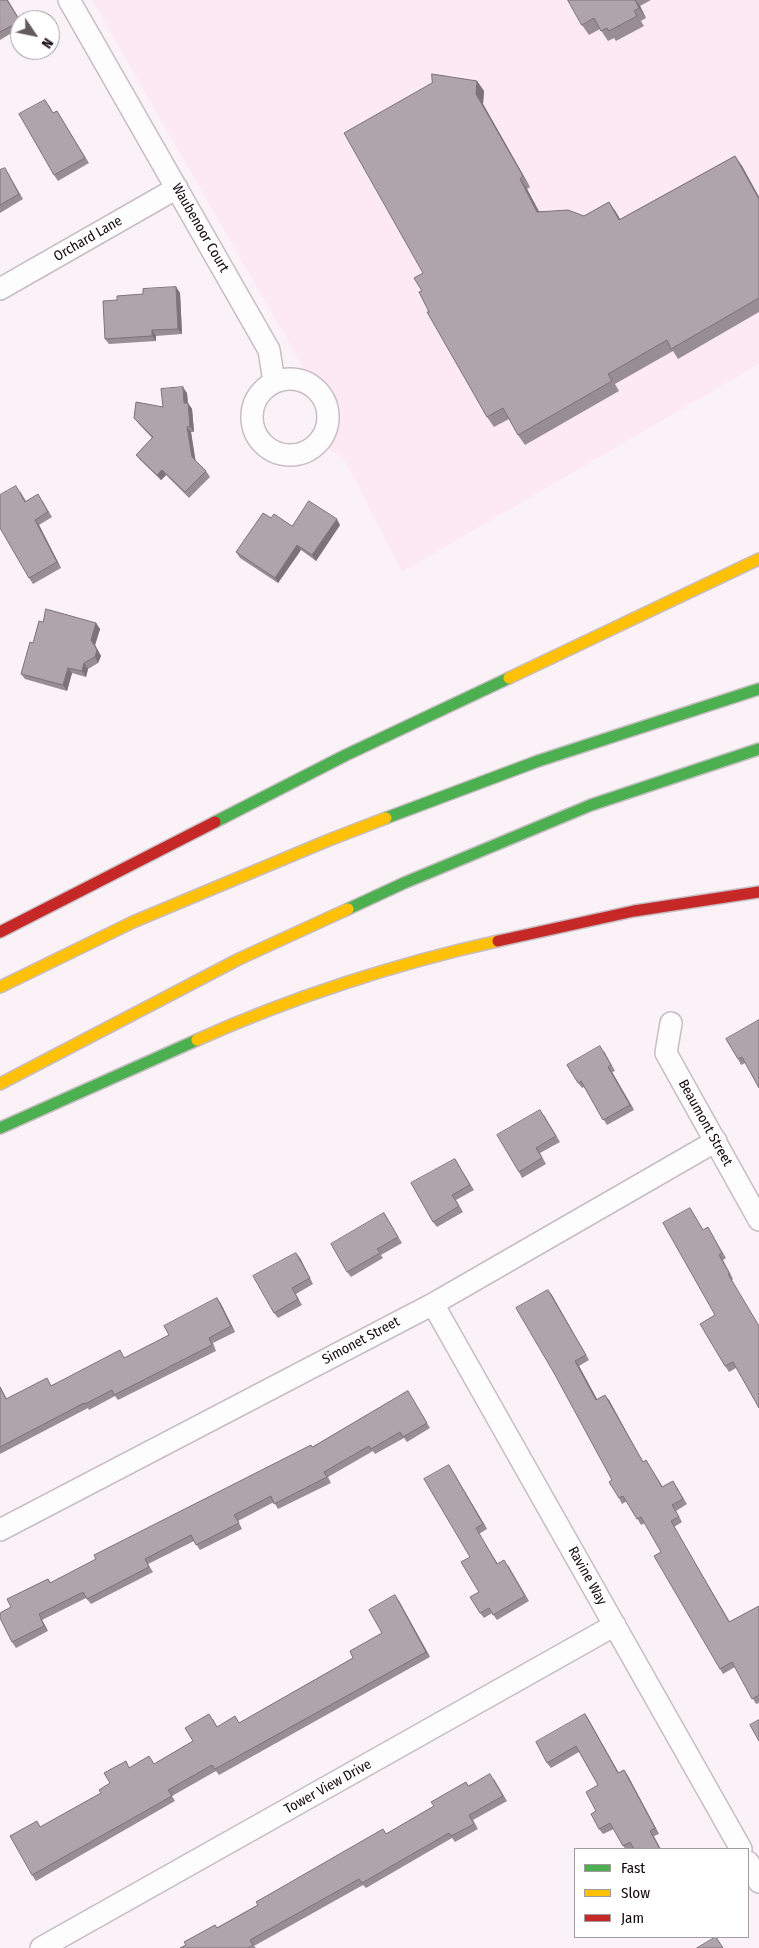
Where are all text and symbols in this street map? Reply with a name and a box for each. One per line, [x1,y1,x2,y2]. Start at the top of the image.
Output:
north arrow [10,10,60,60]
text: N [38,35,56,51]
street label: Waubenoor Court [168,181,232,275]
street label: Orchard Lane [51,213,125,265]
street label: Beaumont Street [674,1077,736,1169]
street label: Simonet Street [319,1314,403,1368]
street label: Ravine Way [564,1544,610,1608]
street label: Tower View Drive [282,1756,374,1818]
legend [574,1848,749,1938]
text: Fast [621,1859,645,1877]
text: Slow [621,1884,650,1902]
text: Jam [621,1909,644,1927]

